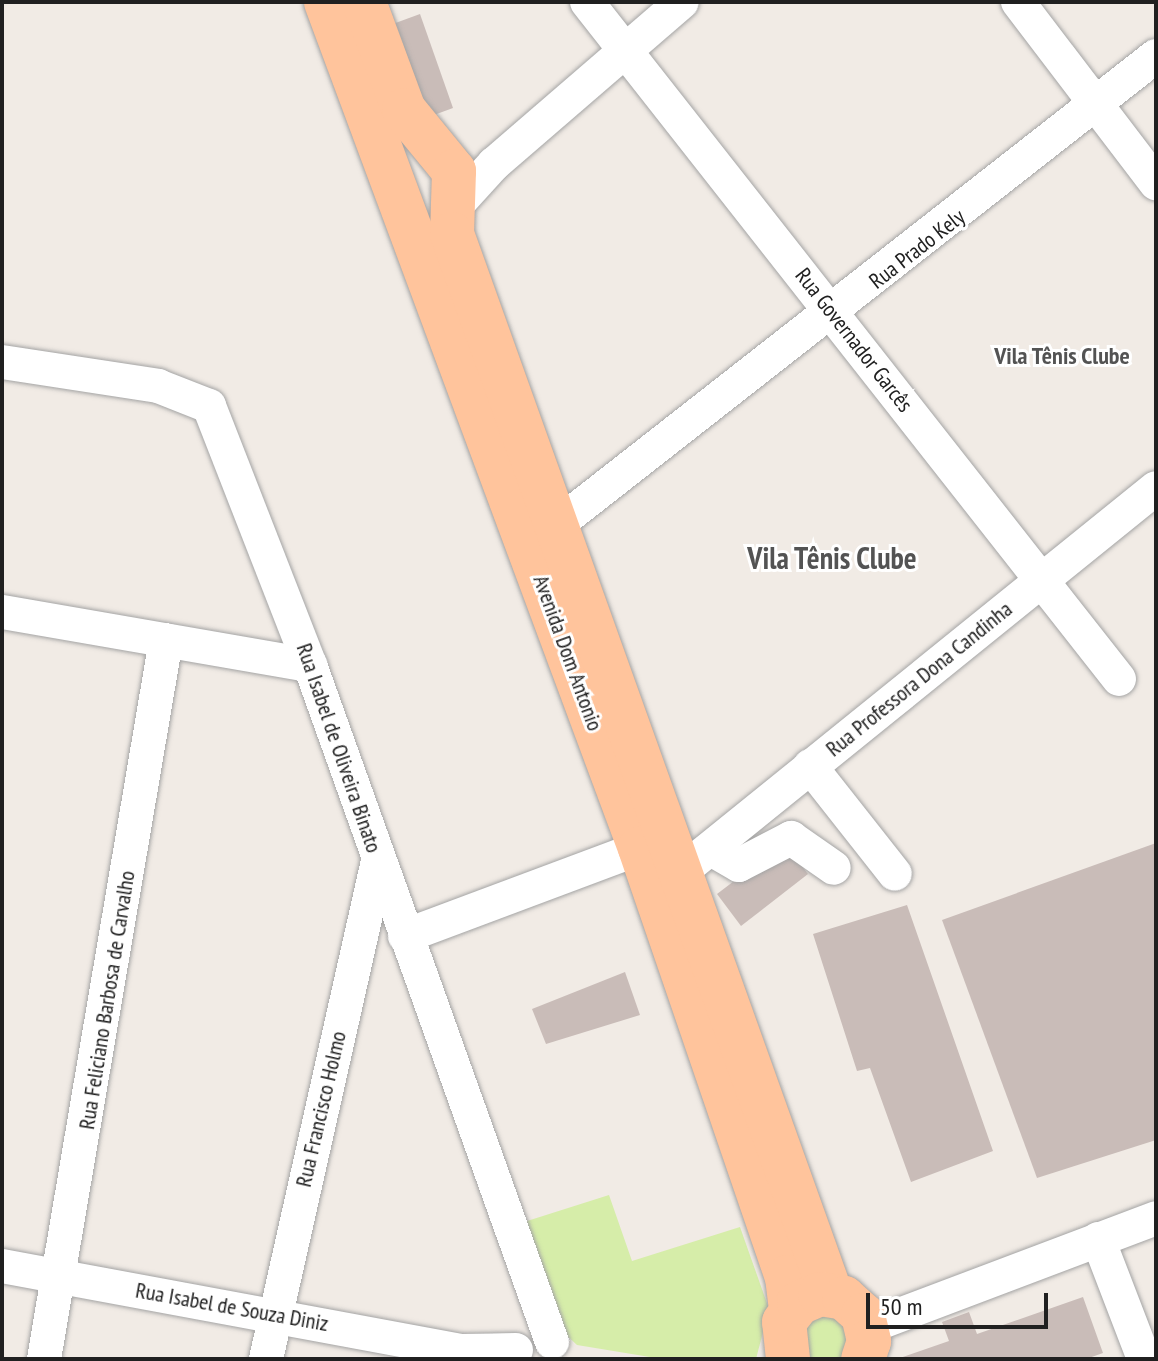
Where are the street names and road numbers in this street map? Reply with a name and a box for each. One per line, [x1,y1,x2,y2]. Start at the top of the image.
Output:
street label: Rua Prado Kely [864,204,970,294]
street label: Rua Governador Garcês [790,263,918,417]
street label: Avenida Dom Antonio [528,571,608,735]
street label: Rua Professora Dona Candinha [821,596,1017,762]
street label: Rua Isabel de Oliveira Binato [291,640,387,856]
street label: Rua Feliciano Barbosa de Carvalho [74,869,140,1131]
street label: Rua Francisco Holmo [290,1029,352,1189]
street label: Rua Isabel de Souza Diniz [134,1277,330,1337]

